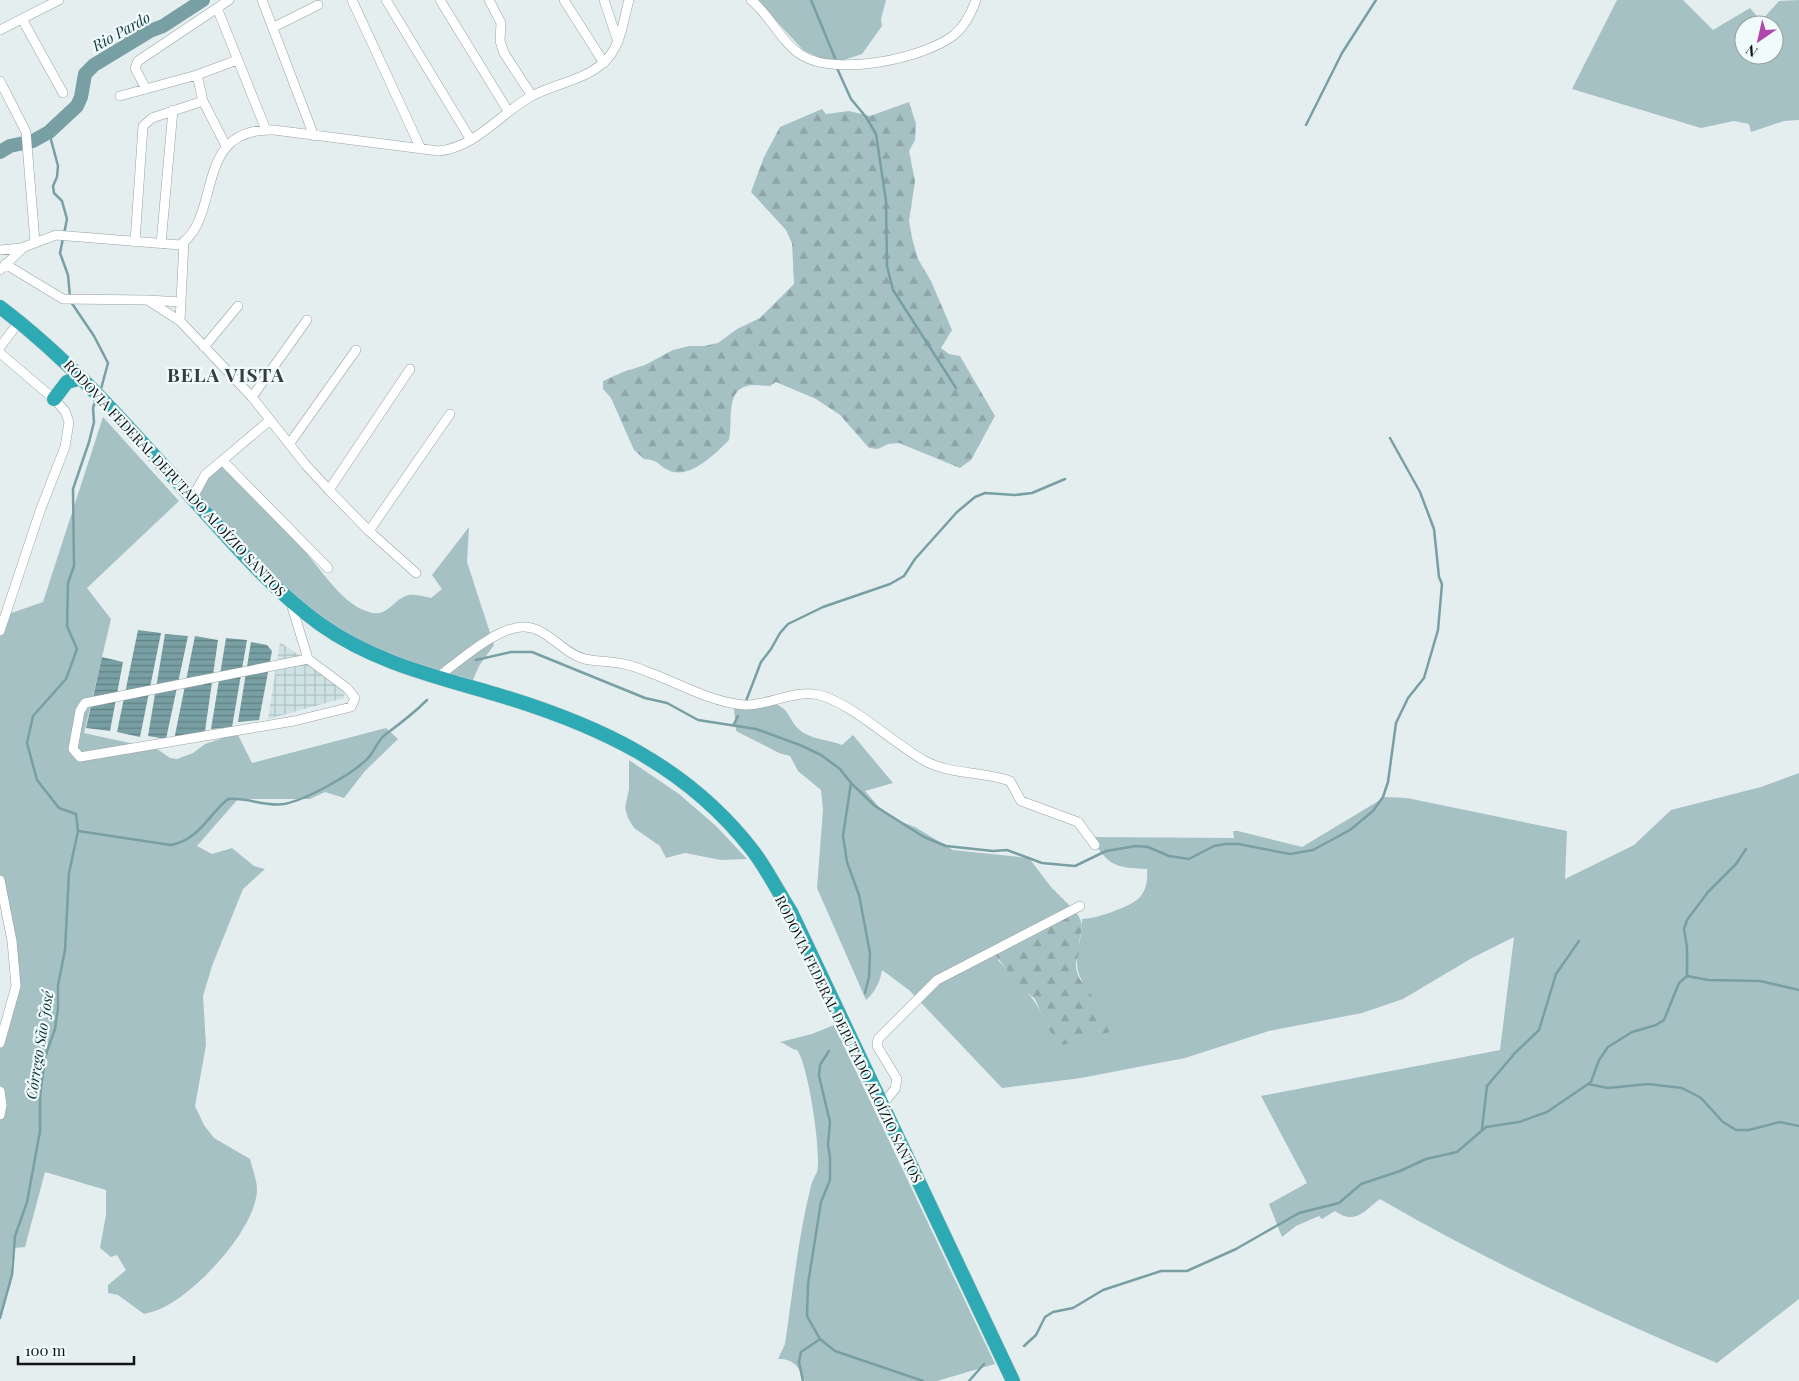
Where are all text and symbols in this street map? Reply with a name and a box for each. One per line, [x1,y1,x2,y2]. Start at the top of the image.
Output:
water label: Rio Pardo [87,7,154,56]
north arrow [1734,15,1784,65]
text: N [1742,40,1761,62]
street label: RODOVIA FEDERAL DEPUTADO ALOÍZIO SANTOS [60,355,290,601]
district label: BELA VISTA [167,361,285,387]
street label: RODOVIA FEDERAL DEPUTADO ALOÍZIO SANTOS [771,892,927,1186]
water label: Córrego São José [21,988,58,1101]
scale bar [18,1334,134,1366]
text: 100 m [25,1340,66,1360]

